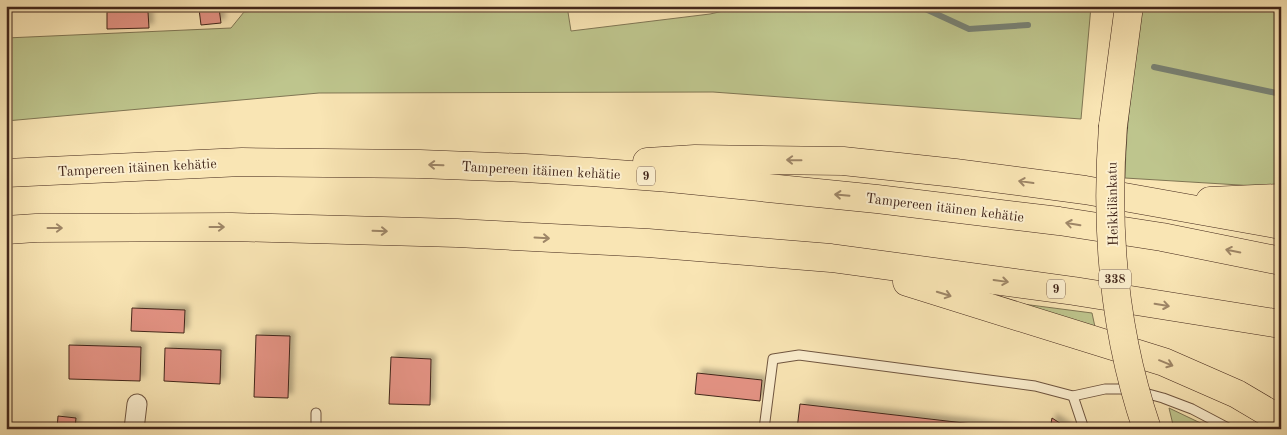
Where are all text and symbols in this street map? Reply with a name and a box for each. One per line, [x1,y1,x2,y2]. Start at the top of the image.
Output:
one-way arrow [787,155,803,165]
street label: Tampereen itäinen kehätie [57,157,217,179]
one-way arrow [428,160,444,169]
street label: Tampereen itäinen kehätie [461,160,621,182]
street label: Heikkilänkatu [1105,161,1121,246]
road number: 9 [637,167,655,186]
one-way arrow [1018,177,1034,187]
one-way arrow [834,191,850,200]
street label: Tampereen itäinen kehätie [865,191,1025,225]
one-way arrow [1065,218,1081,228]
one-way arrow [209,222,225,232]
one-way arrow [46,223,63,233]
one-way arrow [372,226,388,236]
one-way arrow [534,233,550,242]
one-way arrow [1225,246,1241,255]
road number: 338 [1099,270,1131,288]
one-way arrow [992,276,1008,286]
road number: 9 [1047,280,1065,298]
one-way arrow [936,289,952,299]
one-way arrow [1153,300,1169,310]
one-way arrow [1158,359,1173,368]

